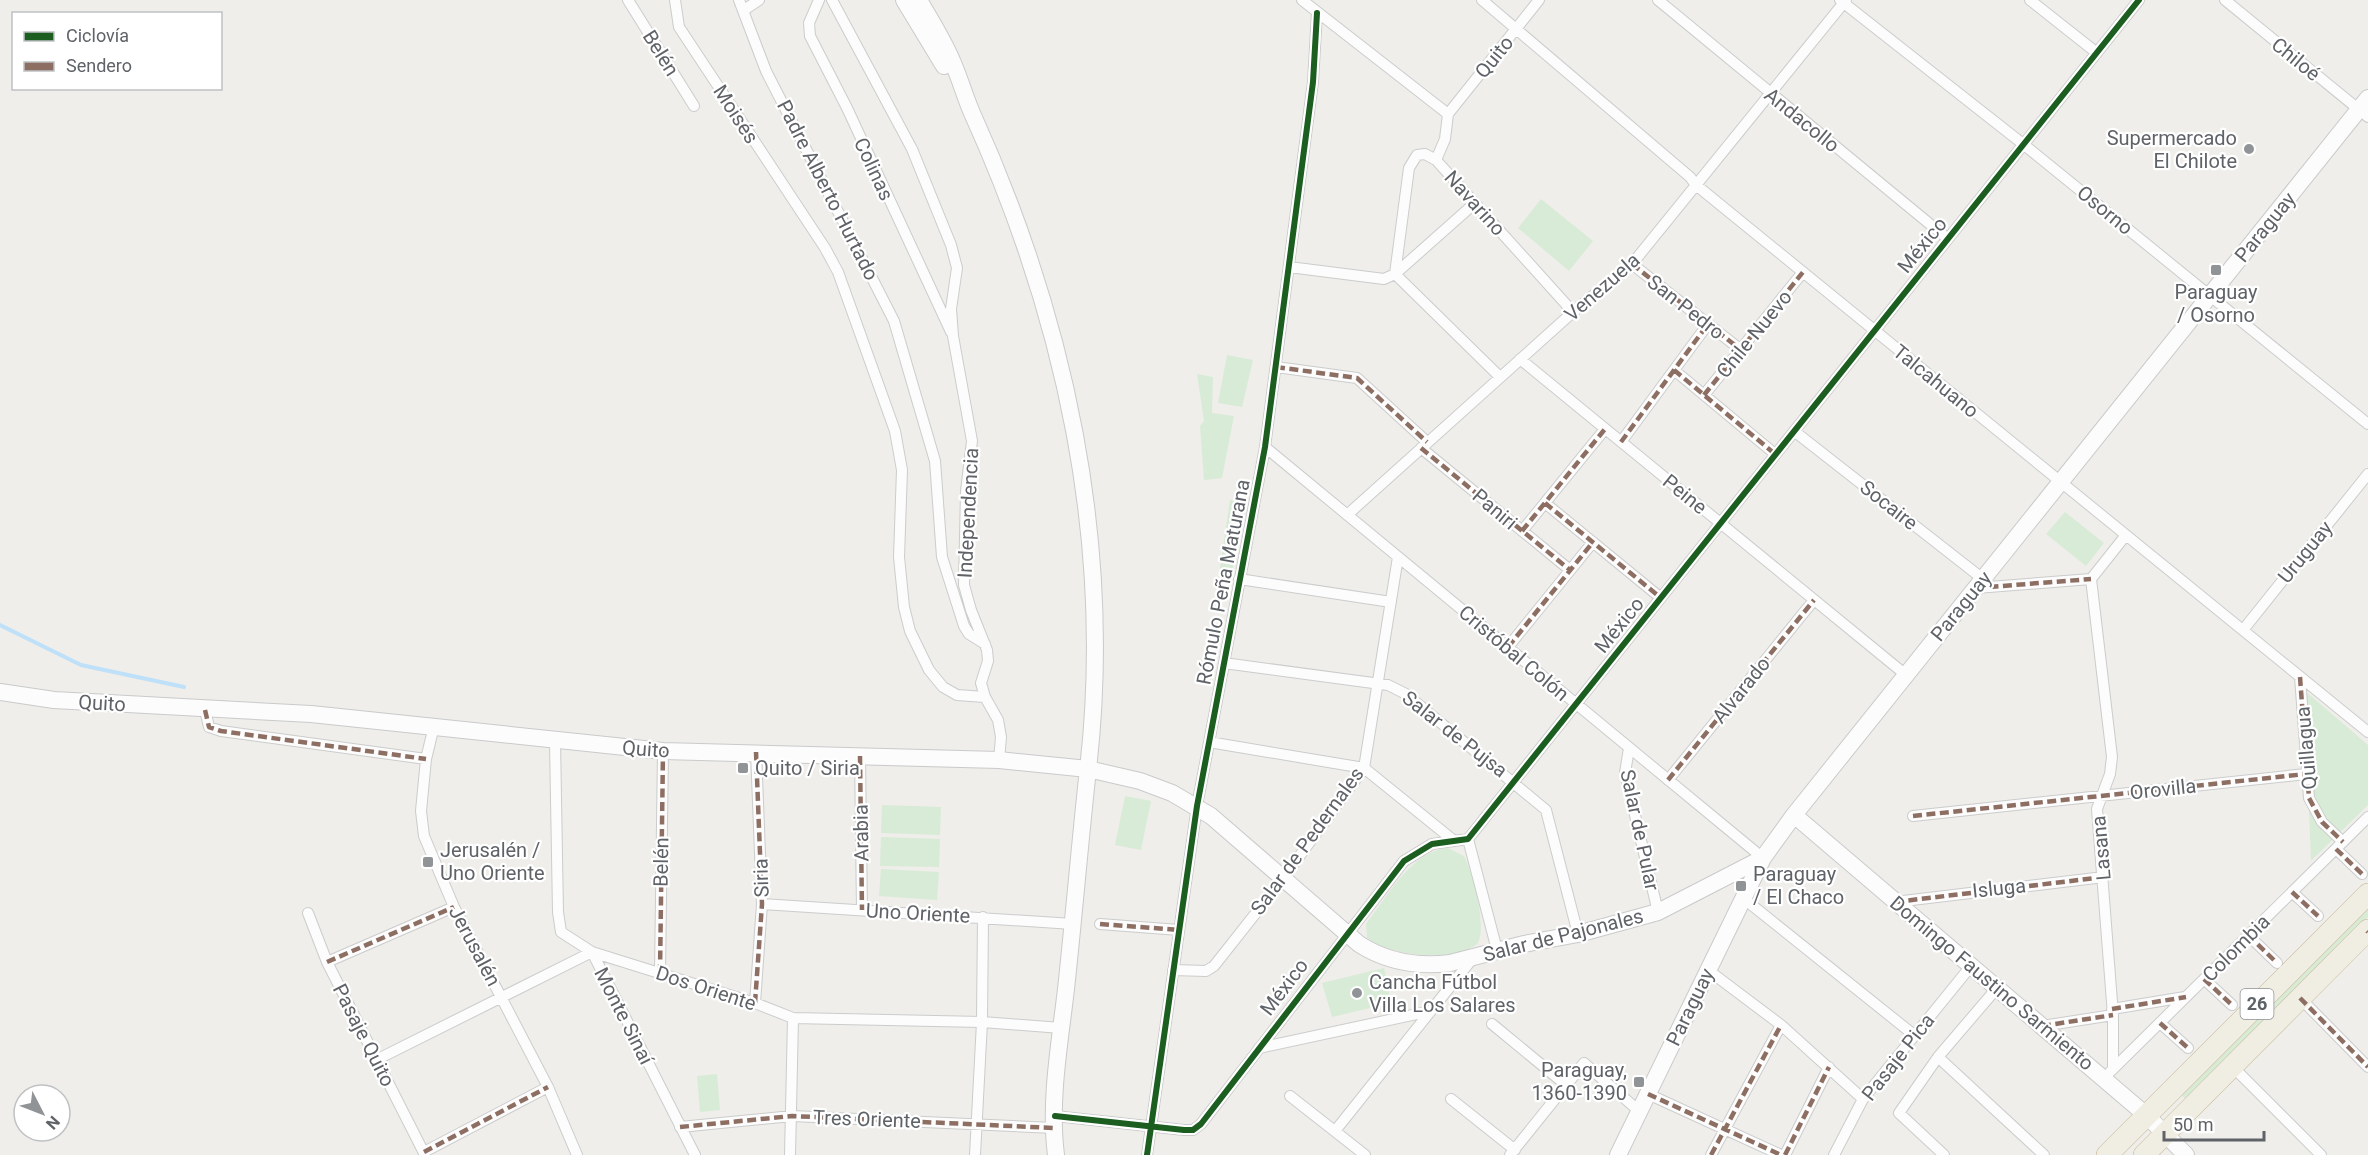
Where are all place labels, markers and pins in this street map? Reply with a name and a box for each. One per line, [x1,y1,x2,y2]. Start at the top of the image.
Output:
place label: Supermercado El Chilote [2107,126,2237,173]
marker: Supermercado El Chilote [2242,142,2256,156]
marker: Paraguay / Osorno [2209,263,2223,277]
place label: Paraguay / Osorno [2174,280,2258,327]
place label: Quito / Siria [755,756,860,780]
marker: Quito / Siria [736,761,750,775]
place label: Jerusalén / Uno Oriente [440,838,545,885]
marker: Jerusalén / Uno Oriente [421,855,435,869]
place label: Paraguay / El Chaco [1753,862,1844,909]
marker: Paraguay / El Chaco [1734,879,1748,893]
place label: Cancha Fútbol Villa Los Salares [1369,970,1516,1017]
marker: Cancha Fútbol Villa Los Salares [1350,986,1364,1000]
place label: Paraguay, 1360-1390 [1532,1058,1627,1105]
marker: Paraguay, 1360-1390 [1632,1075,1646,1089]

